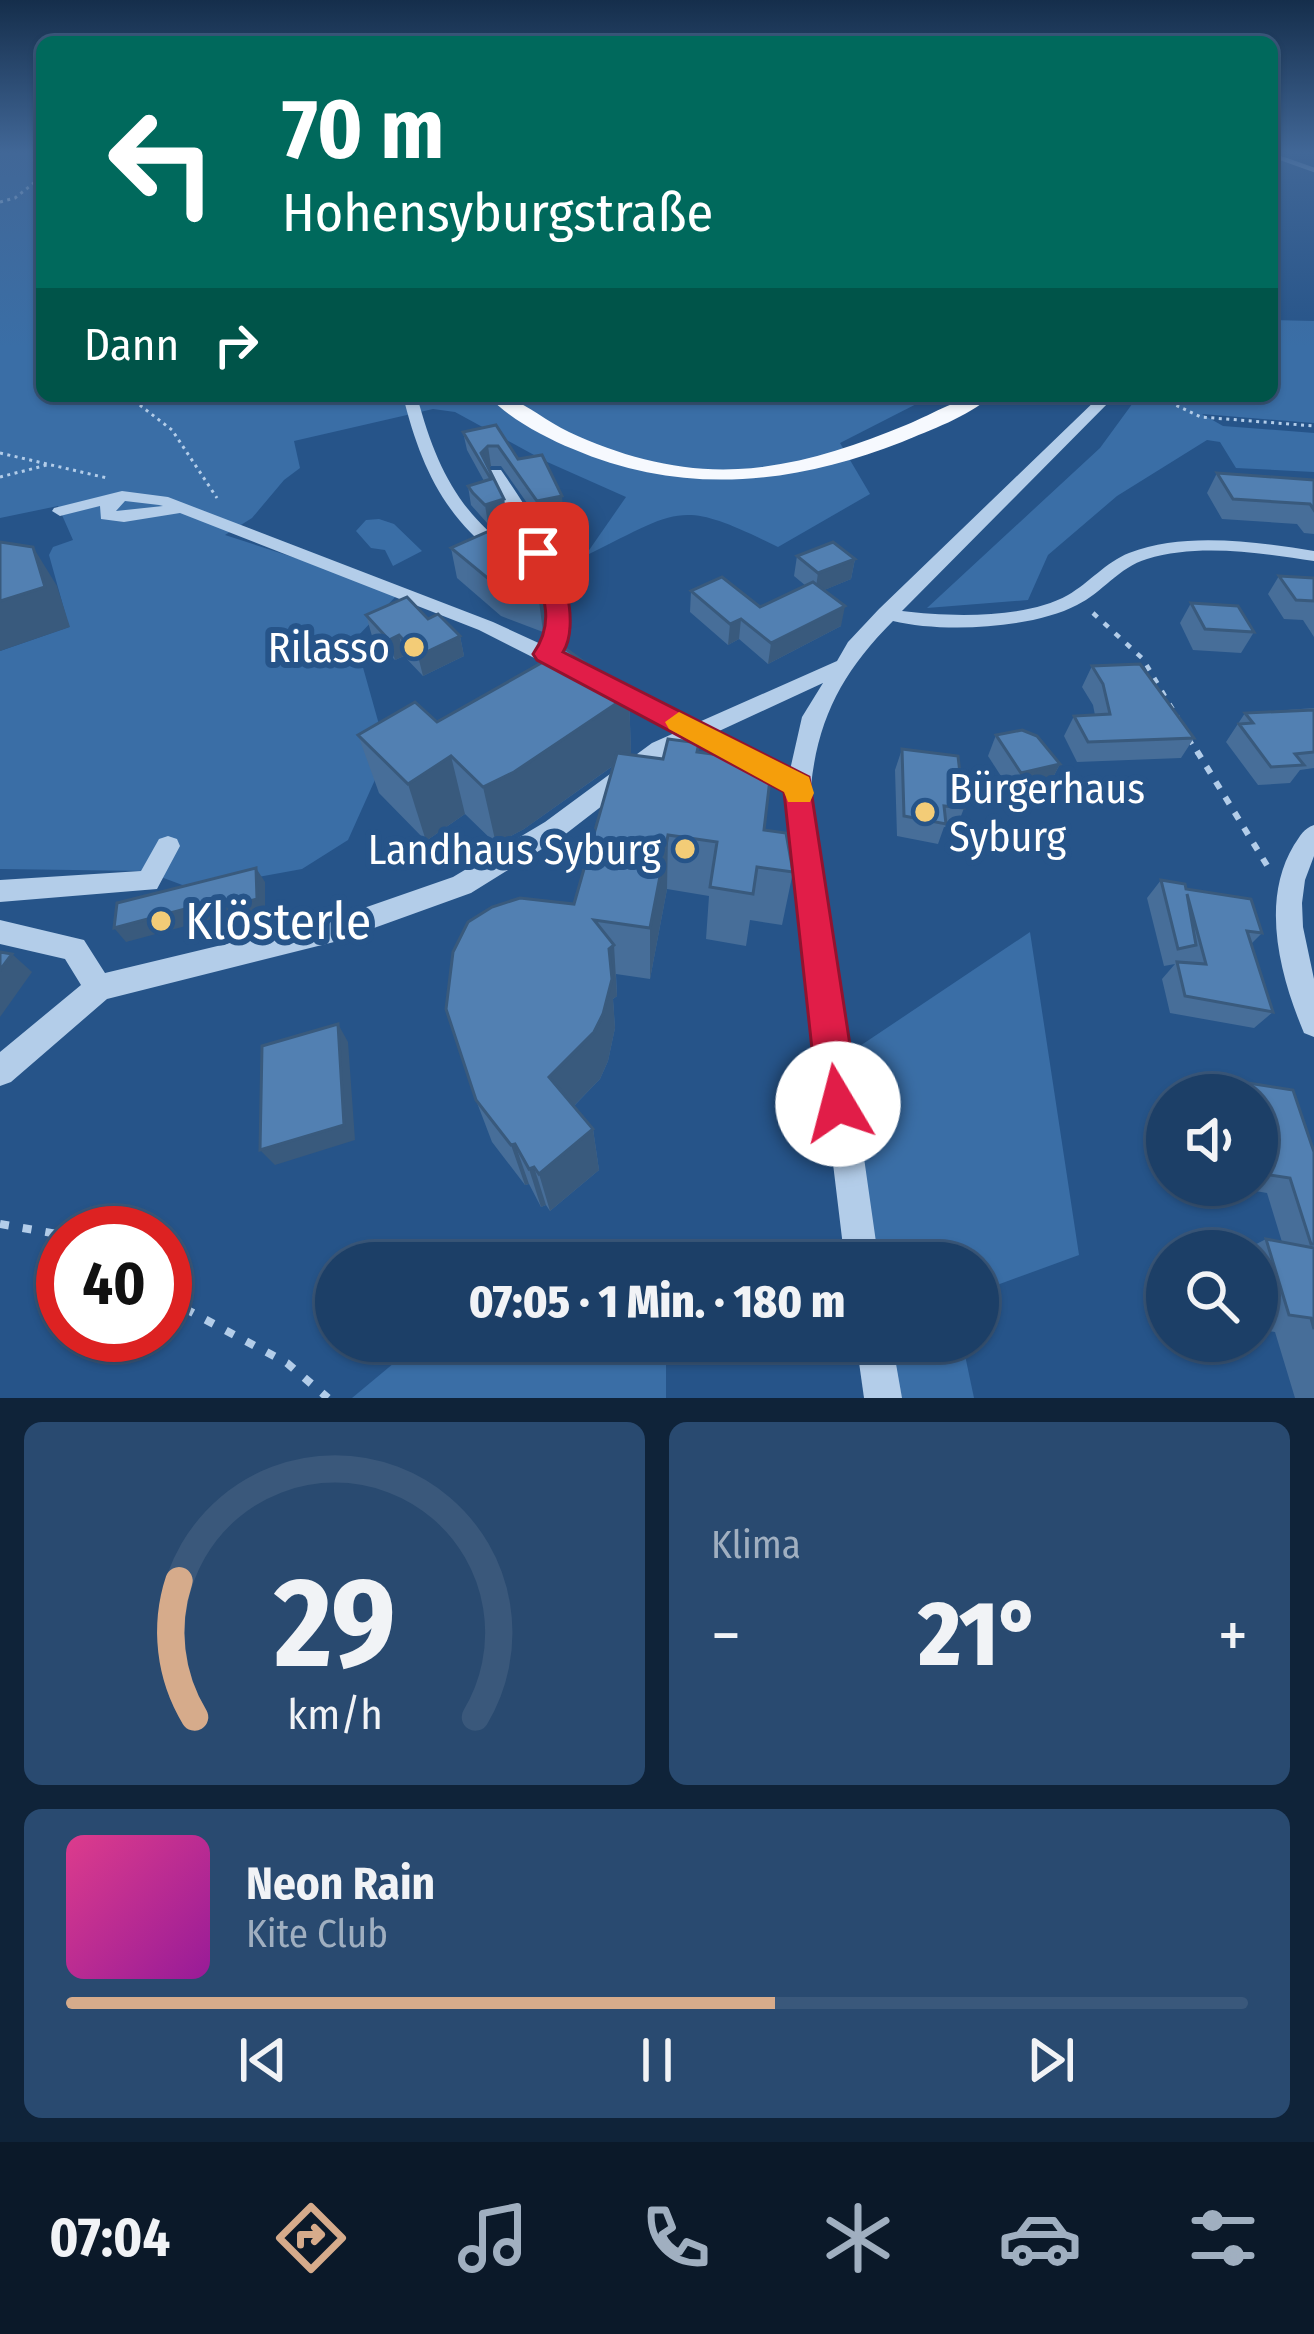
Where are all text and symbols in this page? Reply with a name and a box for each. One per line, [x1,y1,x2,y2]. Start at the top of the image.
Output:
text: 70 m [282,79,444,180]
icon: left [84,84,240,240]
text: Hohensyburgstraße [282,181,713,245]
icon: right [203,312,269,378]
text: Dann [84,318,179,372]
pin [487,502,589,604]
icon: arrive [505,520,571,586]
place label: Rilasso [268,623,390,673]
marker: Rilasso [401,634,427,660]
place label: Bürgerhaus Syburg [949,764,1145,862]
marker: Bürgerhaus Syburg [912,799,938,825]
place label: Landhaus Syburg [368,825,661,875]
marker: Landhaus Syburg [672,836,698,862]
place label: Klösterle [185,891,371,953]
marker: Klösterle [148,908,174,934]
position arrow [775,1041,901,1167]
map controls [1146,1074,1278,1362]
button: sound [1146,1074,1278,1206]
speed limit sign: 40 [36,1206,192,1362]
button: search [1146,1230,1278,1362]
text: 07:05 · 1 Min. · 180 m [469,1275,845,1329]
text: Klima [711,1522,801,1568]
text: 29 [273,1549,395,1699]
text: 21° [918,1581,1040,1689]
text: − [711,1596,741,1675]
text: + [1218,1596,1248,1675]
text: km/h [287,1688,382,1739]
text: Neon Rain [246,1857,435,1911]
text: Kite Club [246,1911,388,1957]
icon: previous [230,2027,296,2093]
icon: pause [624,2027,690,2093]
icon: next [1018,2027,1084,2093]
icon: directions [269,2196,353,2280]
icon: music [451,2196,535,2280]
icon: phone [634,2196,718,2280]
icon: climate [816,2196,900,2280]
icon: car [998,2196,1082,2280]
icon: filters [1181,2196,1265,2280]
text: 07:04 [49,2206,170,2270]

